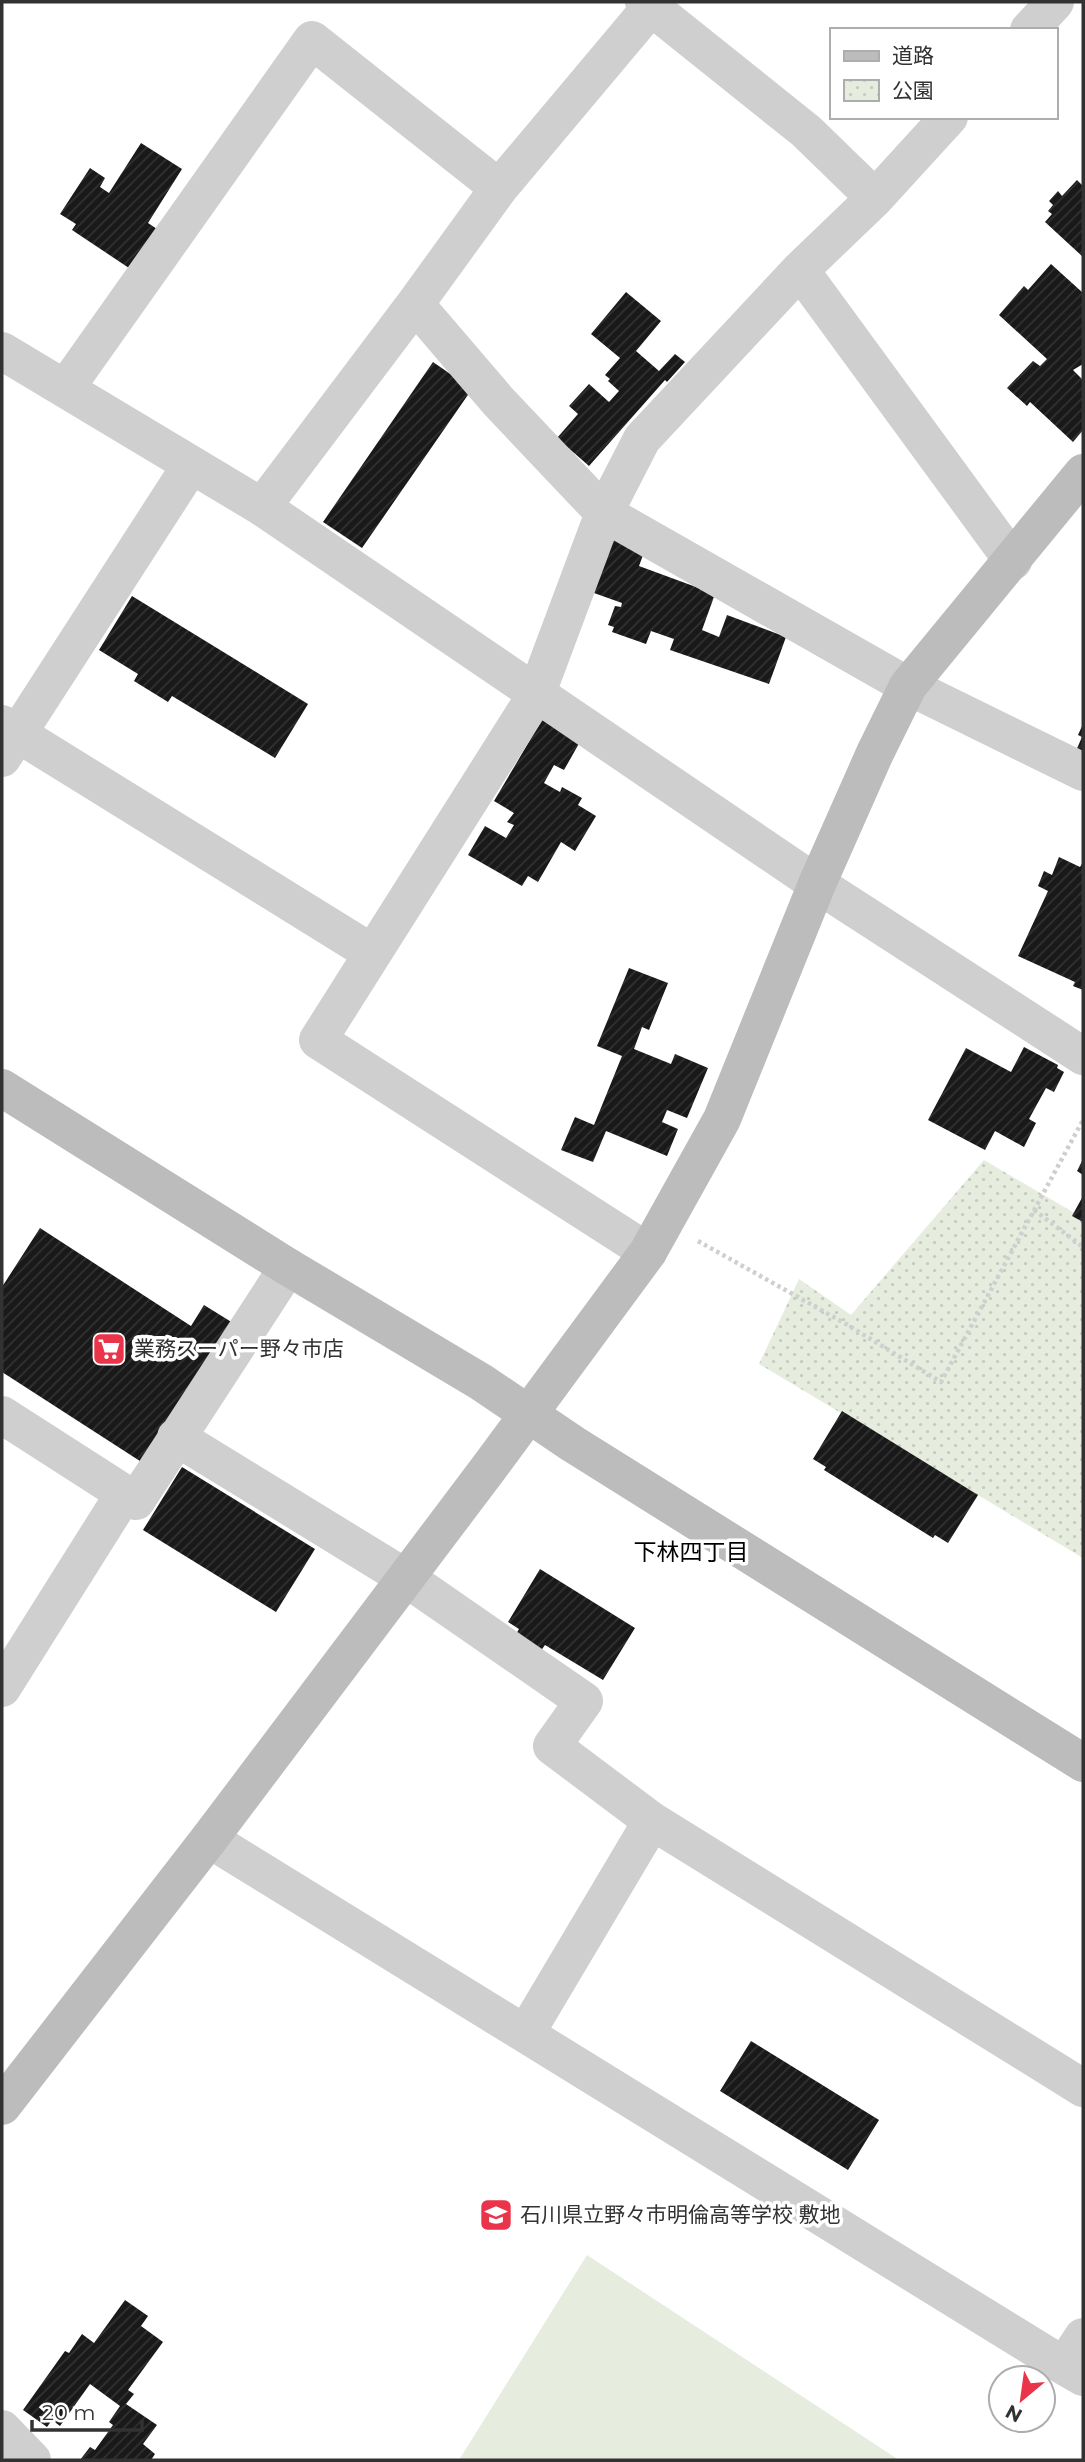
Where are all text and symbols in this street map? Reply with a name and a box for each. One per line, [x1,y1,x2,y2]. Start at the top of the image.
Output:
legend [830,28,1057,119]
text: 道路 [892,43,934,68]
text: 公園 [892,78,934,103]
supermarket icon: 業務スーパー野々市店 [90,1330,128,1368]
place label: 業務スーパー野々市店 [134,1336,344,1361]
district label: 下林四丁目 [634,1538,749,1566]
school or university icon: 石川県立野々市明倫高等学校 敷地 [477,2196,515,2234]
place label: 石川県立野々市明倫高等学校 敷地 [520,2202,841,2227]
north arrow [987,2364,1057,2434]
scale bar [32,2388,142,2432]
text: 20 m [42,2400,96,2425]
text: N [1002,2400,1026,2427]

